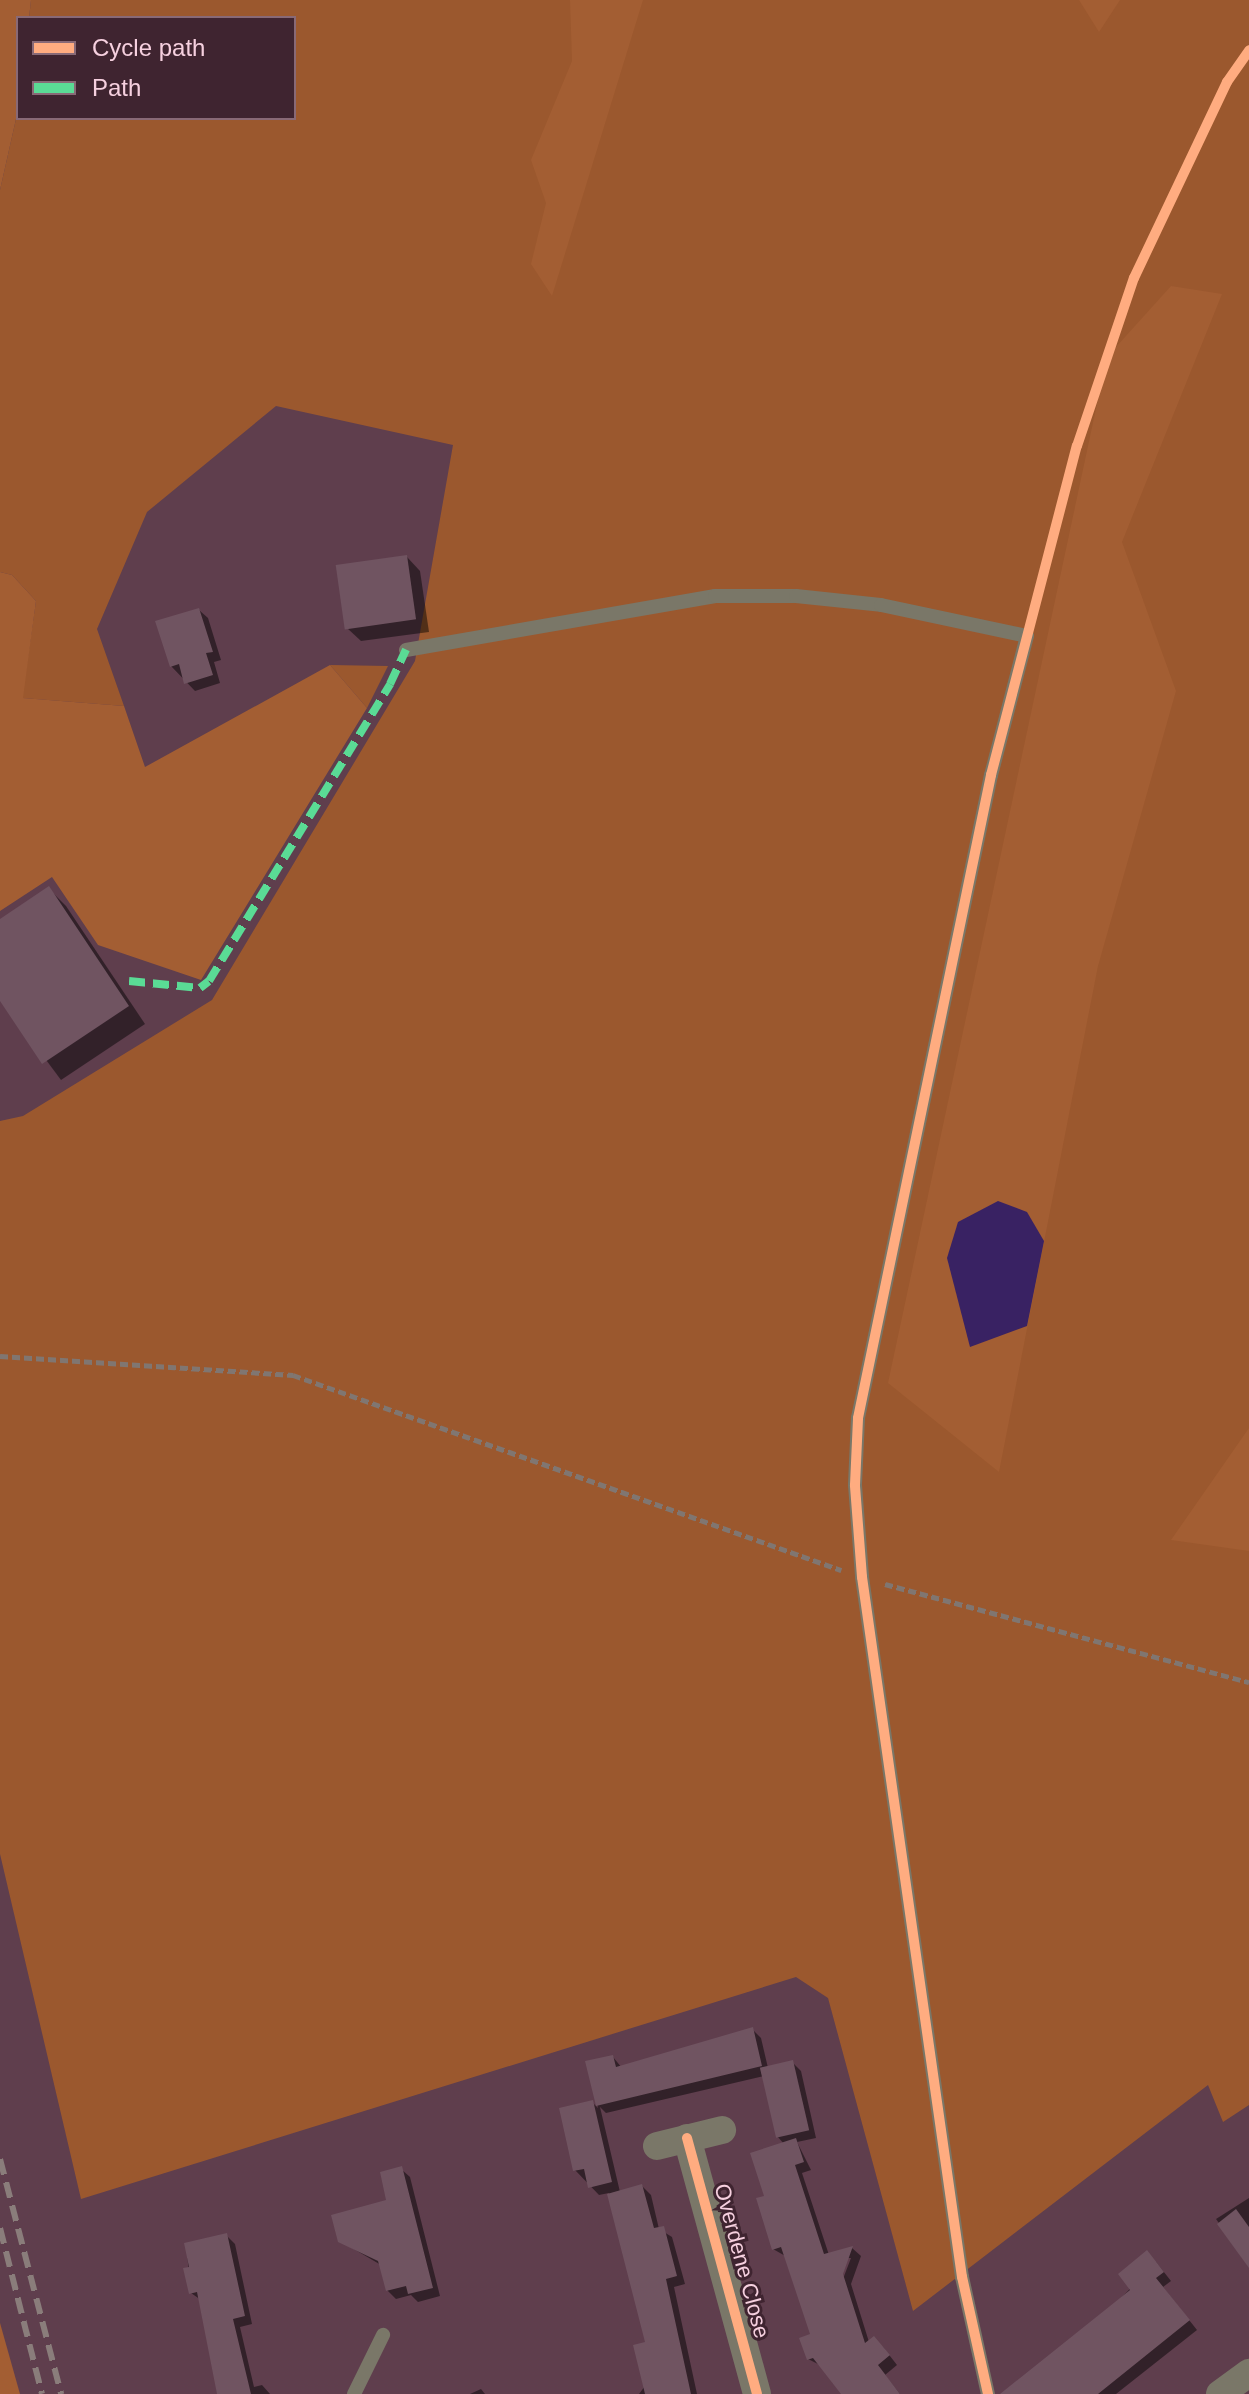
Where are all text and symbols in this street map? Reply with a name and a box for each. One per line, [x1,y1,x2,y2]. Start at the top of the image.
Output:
legend [16,16,296,120]
text: Cycle path [92,34,205,61]
text: Path [92,74,141,101]
street label: Overdene Close [709,2181,775,2341]

